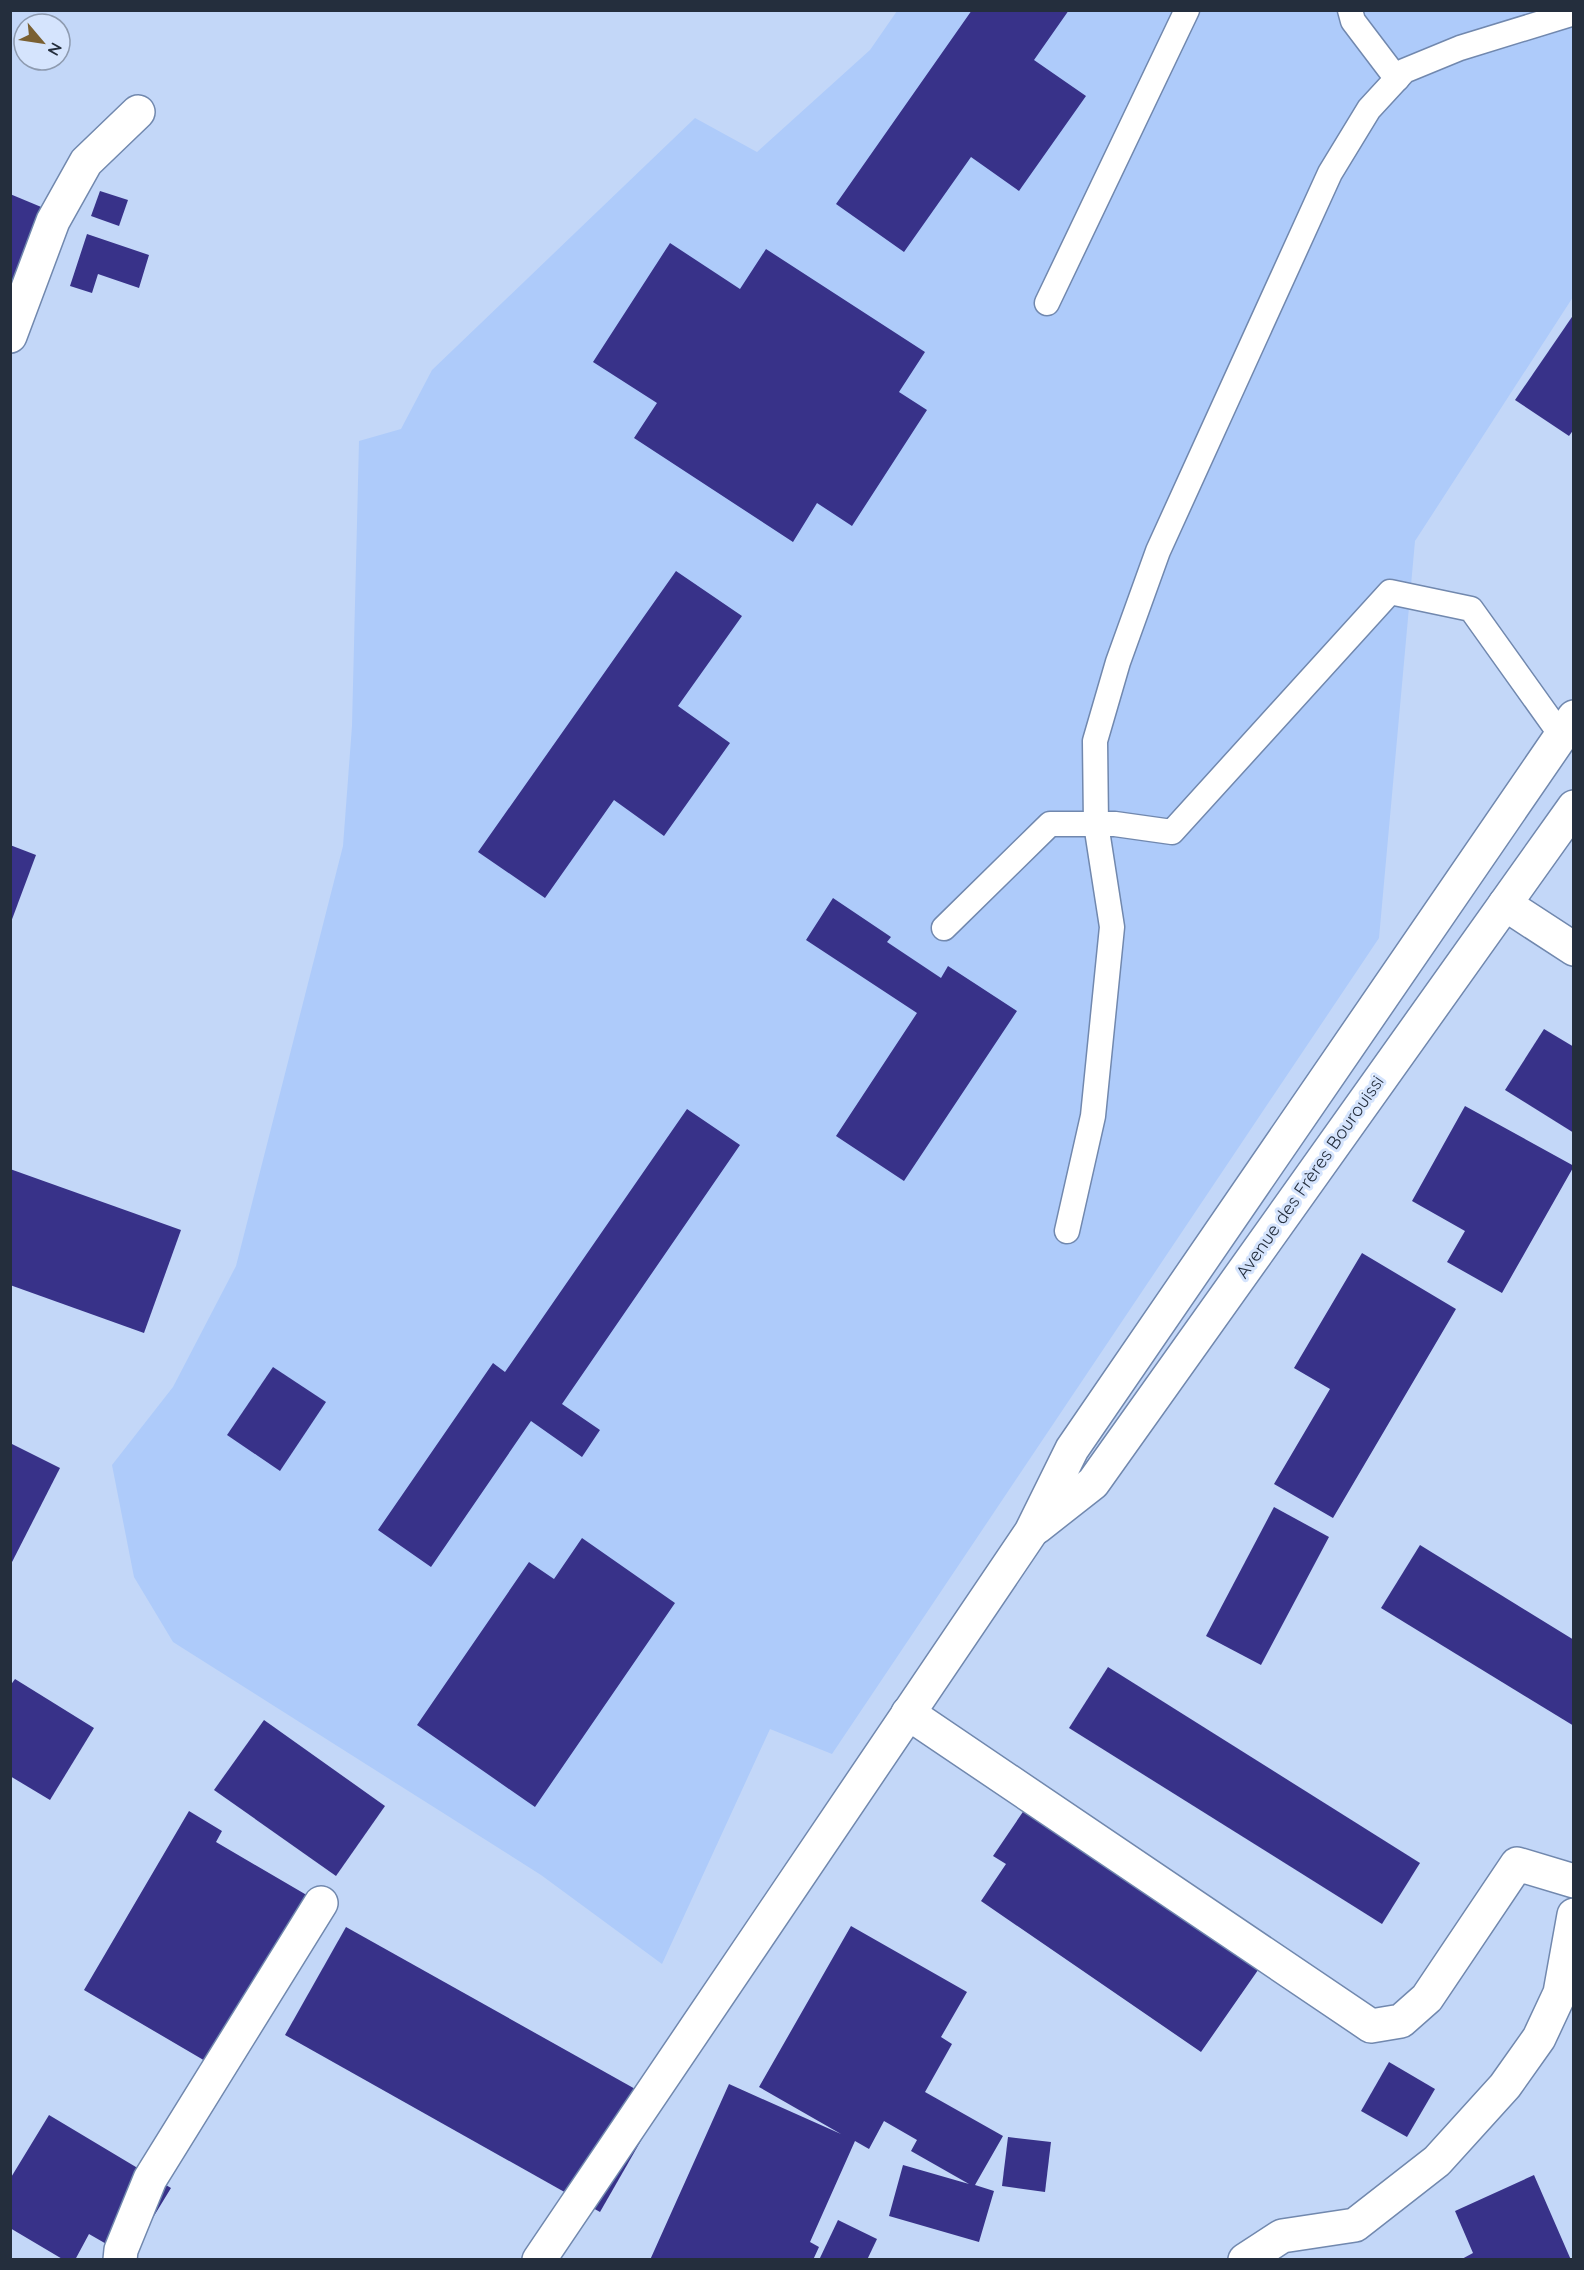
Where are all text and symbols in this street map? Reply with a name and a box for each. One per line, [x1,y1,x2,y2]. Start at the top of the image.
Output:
north arrow [12,12,72,72]
text: N [44,39,67,59]
street label: Avenue des Frères Bourouissi [1231,1071,1389,1283]

